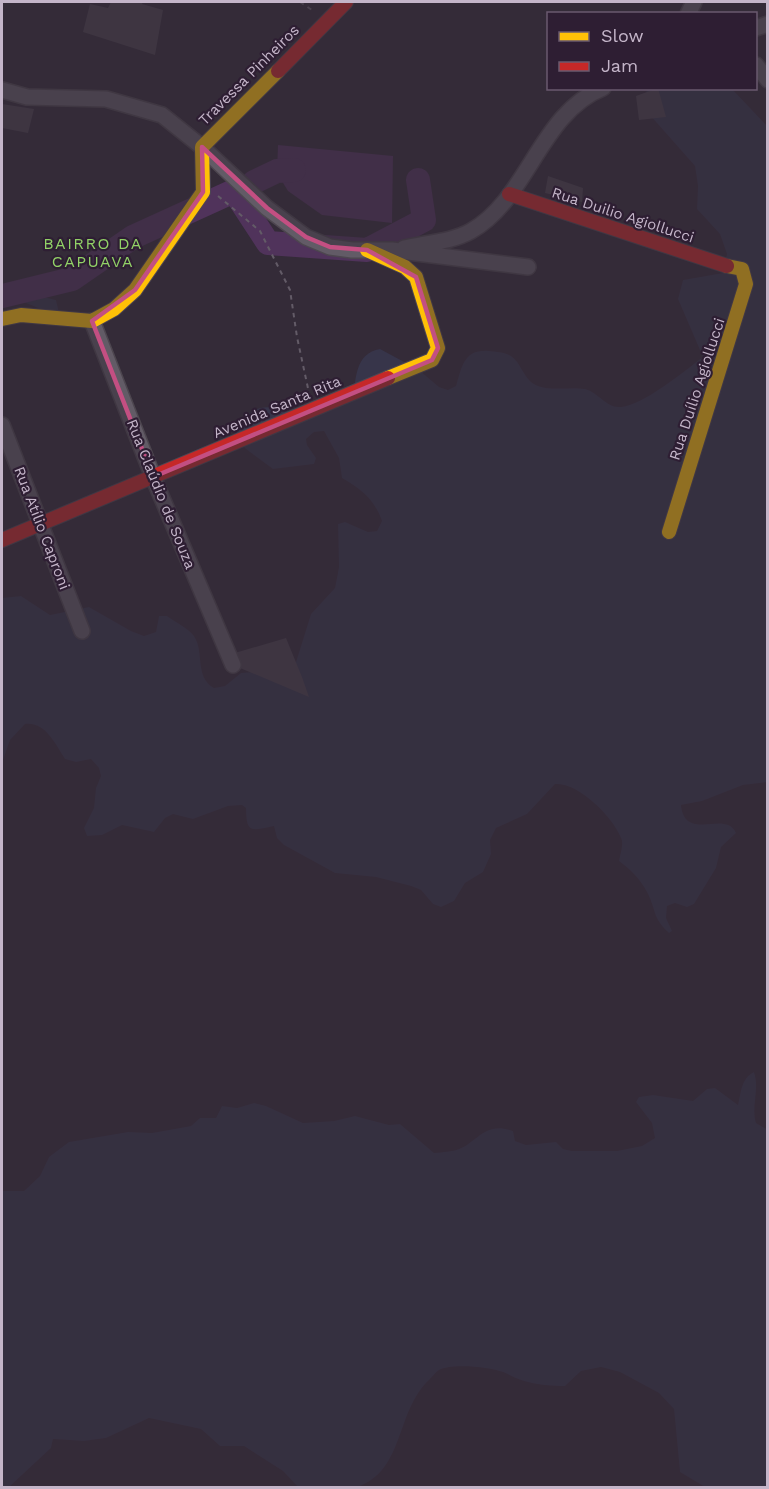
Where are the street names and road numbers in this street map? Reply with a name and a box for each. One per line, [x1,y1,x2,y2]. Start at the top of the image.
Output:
street label: Travessa Pinheiros [195,21,303,129]
street label: Rua Duilio Agiollucci [550,183,696,247]
street label: Rua Duílio Agiollucci [665,316,729,462]
street label: Avenida Santa Rita [210,372,344,442]
street label: Rua Claúdio de Souza [123,416,200,572]
street label: Rua Atílio Caproni [10,464,74,592]

